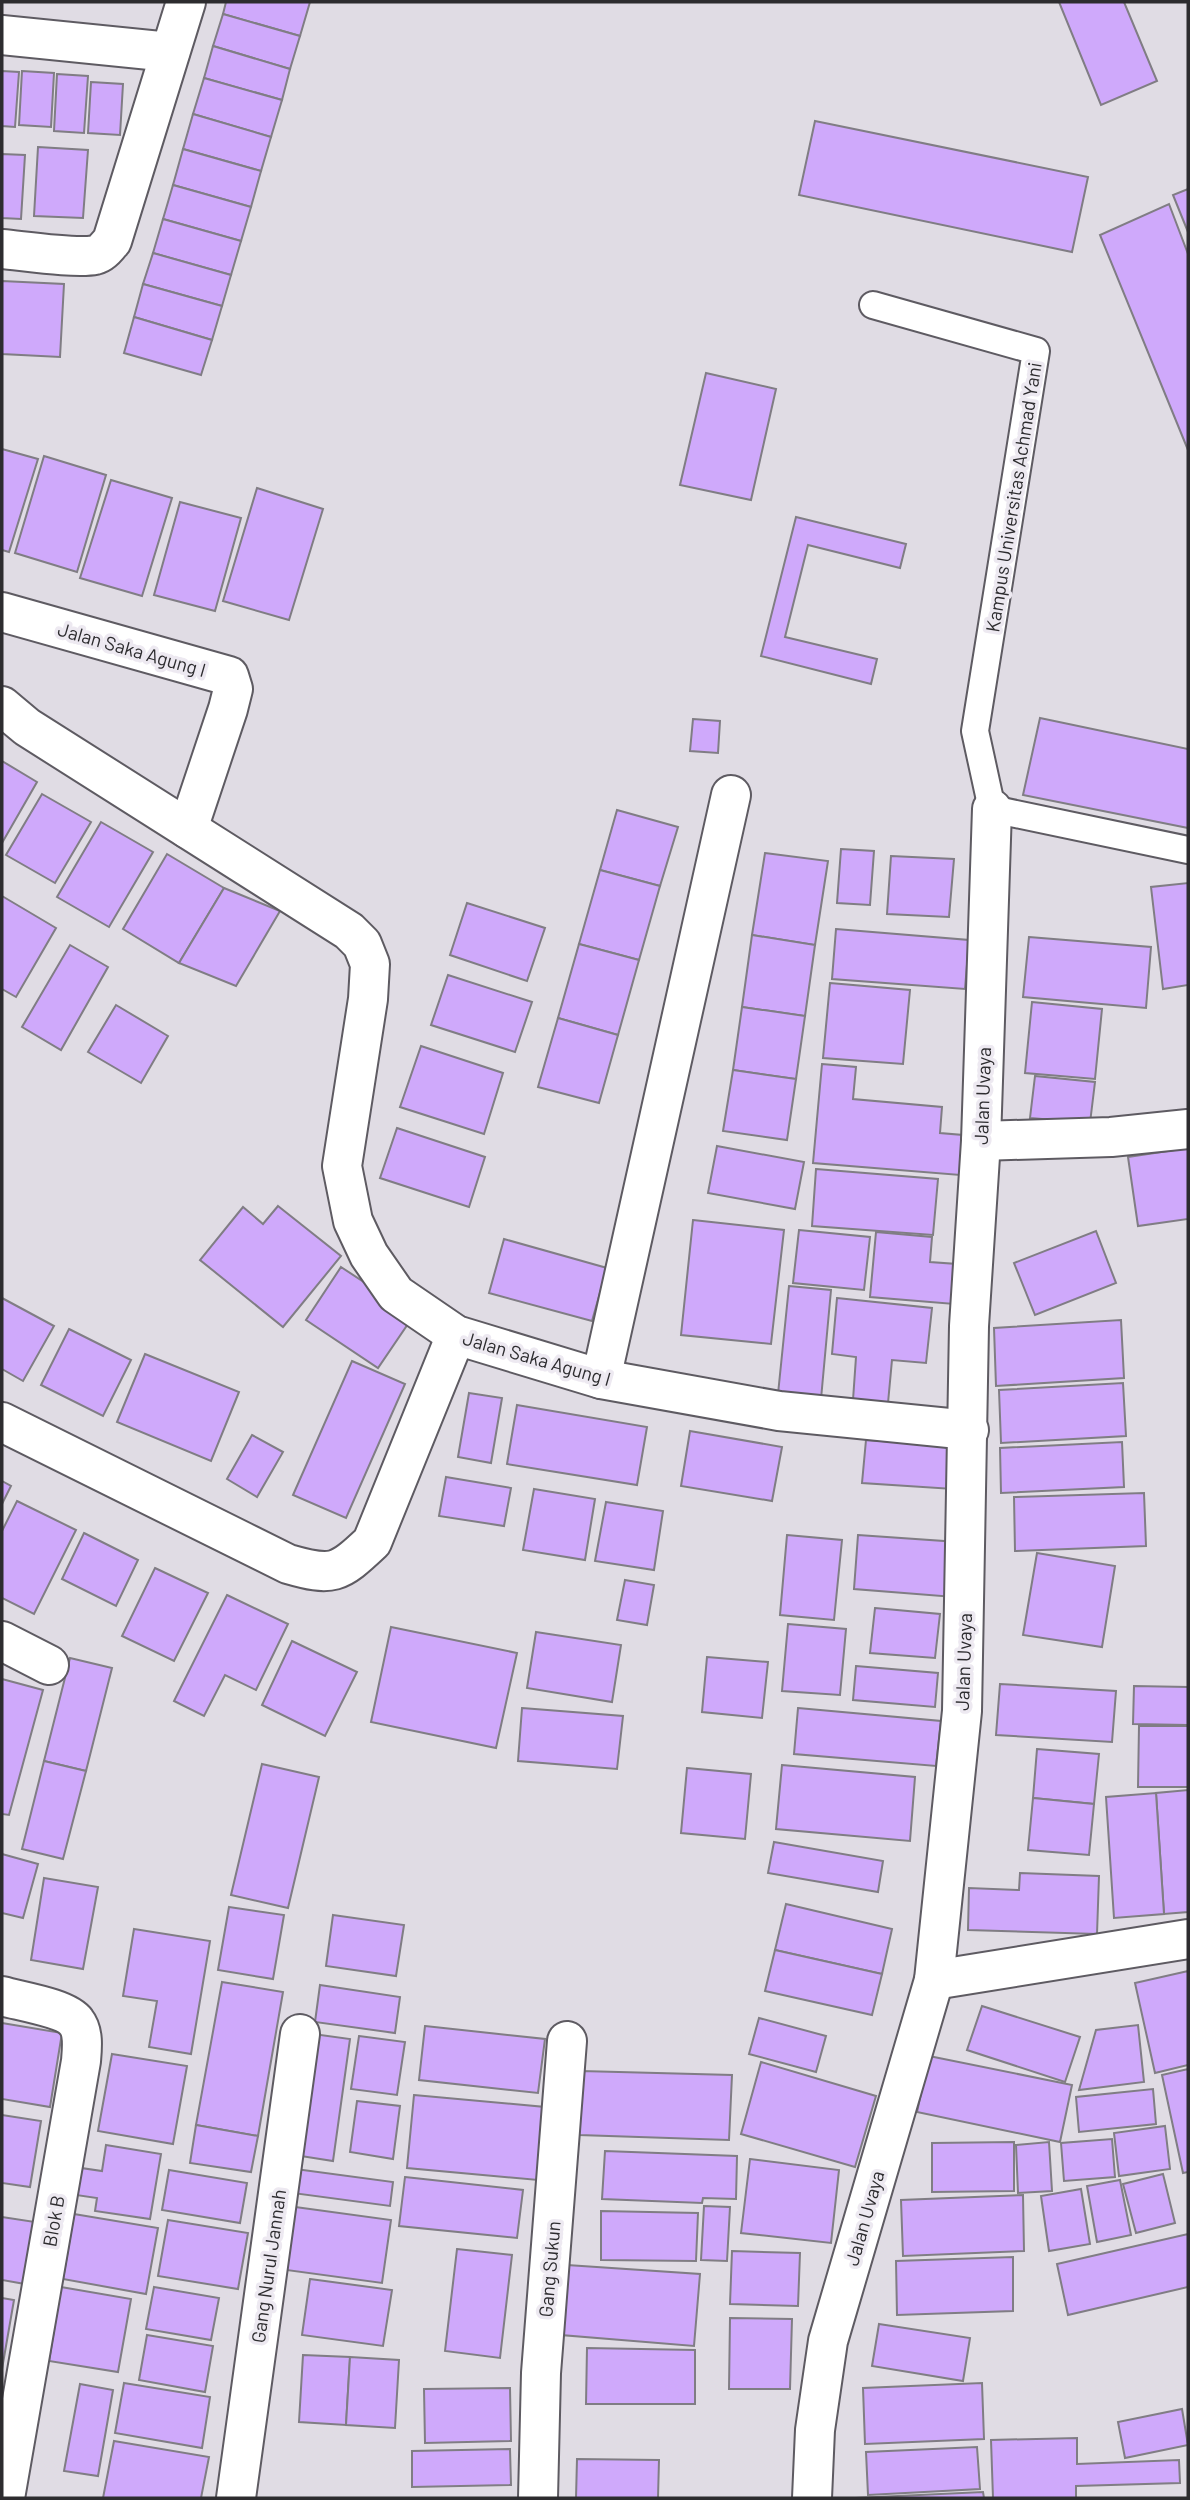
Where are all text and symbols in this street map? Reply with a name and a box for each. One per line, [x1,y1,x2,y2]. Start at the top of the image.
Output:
street label: Kampus Universitas Achmad Yani [980,360,1046,634]
street label: Jalan Saka Agung I [55,617,209,681]
street label: Jalan Uvaya [969,1047,995,1145]
street label: Jalan Saka Agung I [460,1326,614,1390]
street label: Jalan Uvaya [950,1613,976,1711]
street label: Jalan Uvaya [839,2168,889,2268]
street label: Gang Nurul Jannah [246,2188,290,2344]
street label: Blok B [37,2193,69,2249]
street label: Gang Sukun [533,2220,565,2318]

